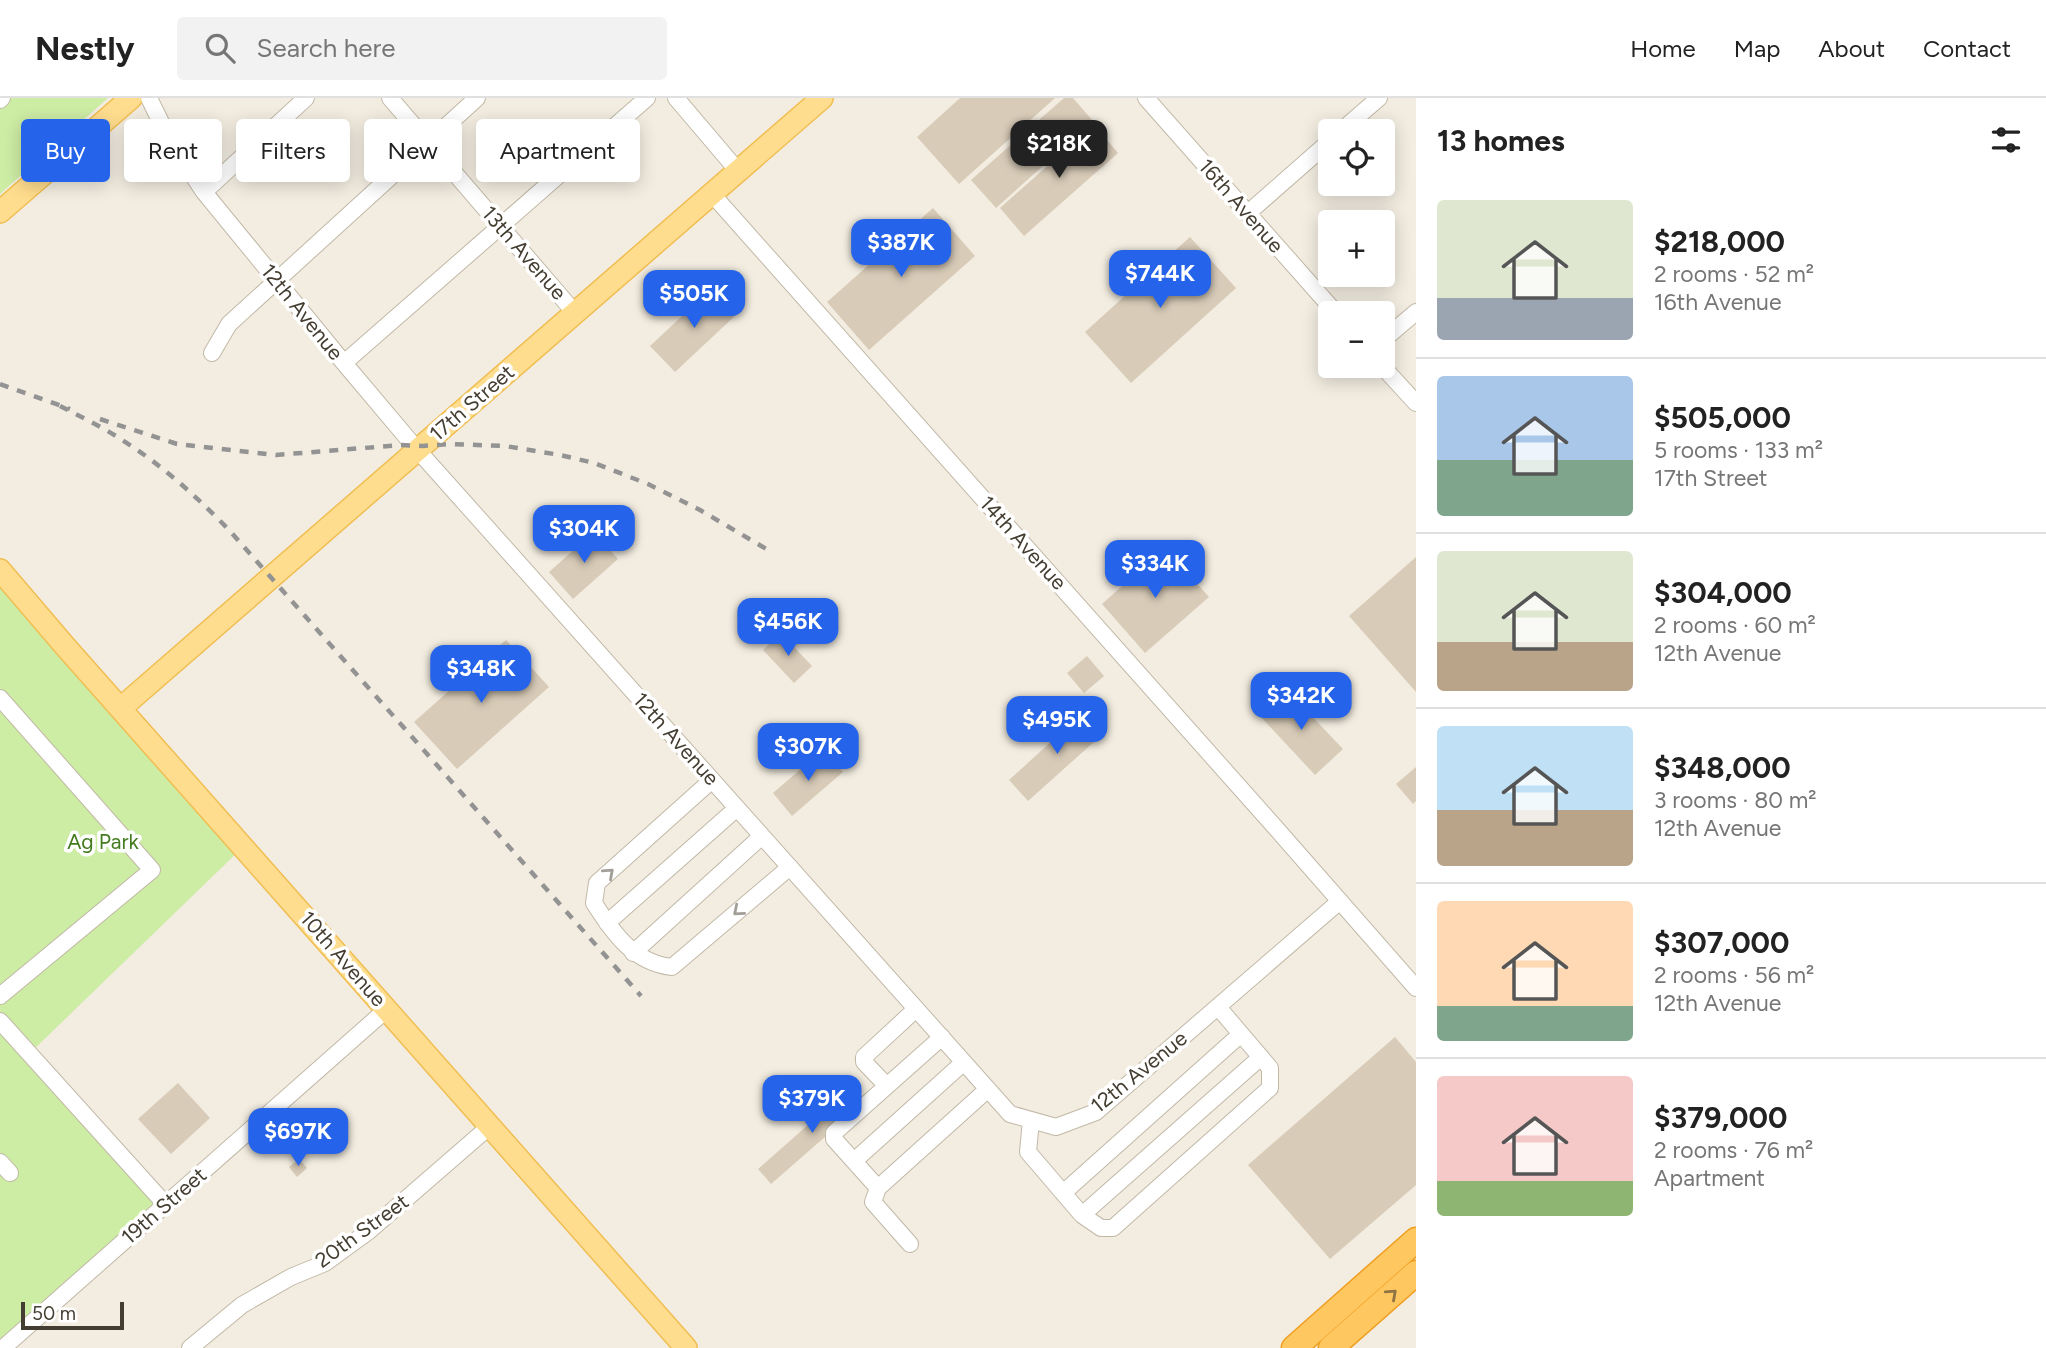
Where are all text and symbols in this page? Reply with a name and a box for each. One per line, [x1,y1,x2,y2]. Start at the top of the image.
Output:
search box [177,17,667,80]
text: Nestly [35,29,135,68]
icon: search [201,29,239,67]
text: Search here [257,32,395,64]
text: Home [1630,34,1696,63]
text: Map [1734,34,1780,63]
text: About [1818,34,1885,63]
text: Contact [1923,34,2011,63]
chip: Buy [21,119,110,182]
chip: Rent [124,119,222,182]
chip: Filters [236,119,350,182]
chip: New [364,119,462,182]
chip: Apartment [476,119,640,182]
map controls [1318,119,1395,378]
button: locate [1318,119,1395,196]
pin: $218K [1010,120,1108,180]
icon: filters [1987,121,2025,159]
text: 13 homes [1437,122,1565,159]
text: $218K [1026,129,1092,157]
street label: 16th Avenue [1194,154,1289,258]
street label: 13th Avenue [477,201,572,305]
button: + [1318,210,1395,287]
pin: $387K [852,220,950,279]
text: $218,000 [1654,223,1785,260]
text: $387K [867,228,935,256]
icon: home [1493,228,1577,312]
pin: $744K [1111,250,1209,310]
street label: 12th Avenue [256,259,349,365]
text: $744K [1125,259,1195,287]
text: 2 rooms · 52 m² [1654,260,1814,288]
pin: $505K [645,271,743,330]
text: $505K [659,279,729,307]
text: 16th Avenue [1654,288,1782,316]
button: − [1318,301,1395,378]
street label: 17th Street [424,359,519,446]
text: $505,000 [1654,399,1791,436]
icon: home [1493,404,1577,488]
text: 5 rooms · 133 m² [1654,436,1823,464]
text: 17th Street [1654,464,1767,492]
street label: 14th Avenue [975,491,1072,595]
pin: $304K [535,505,633,565]
text: $304K [549,514,619,542]
pin: $334K [1106,540,1204,600]
text: $334K [1121,549,1189,577]
text: $304,000 [1654,574,1792,611]
icon: home [1493,579,1577,663]
pin: $456K [739,598,837,658]
text: $456K [753,607,823,635]
text: 2 rooms · 60 m² [1654,611,1816,639]
text: 12th Avenue [1654,639,1781,667]
pin: $348K [432,646,530,705]
text: $348K [446,654,516,682]
pin: $342K [1252,672,1350,732]
text: $342K [1267,681,1335,709]
street label: 12th Avenue [628,687,725,790]
pin: $495K [1008,696,1106,756]
text: $495K [1022,705,1092,733]
pin: $307K [759,724,857,783]
text: $307K [774,732,842,760]
text: $348,000 [1654,749,1791,786]
icon: home [1493,754,1577,838]
text: 3 rooms · 80 m² [1654,786,1817,814]
text: 12th Avenue [1654,814,1781,842]
park label: Ag Park [67,829,140,854]
one-way arrow [600,868,613,881]
one-way arrow [733,903,746,916]
street label: 10th Avenue [295,906,392,1011]
text: $307,000 [1654,924,1789,961]
icon: home [1493,929,1577,1013]
text: 2 rooms · 56 m² [1654,961,1814,989]
text: 12th Avenue [1654,989,1781,1017]
street label: 12th Avenue [1086,1025,1192,1118]
pin: $379K [763,1076,861,1135]
text: $379K [779,1084,845,1112]
text: $379,000 [1654,1099,1787,1136]
icon: home [1493,1104,1577,1188]
pin: $697K [249,1108,347,1168]
text: $697K [264,1117,332,1145]
text: 2 rooms · 76 m² [1654,1136,1813,1164]
street label: 19th Street [116,1162,211,1249]
text: Apartment [1654,1164,1765,1192]
street label: 20th Street [310,1188,413,1273]
one-way arrow [1384,1290,1397,1302]
scale bar [21,1299,124,1331]
text: 50 m [32,1302,76,1325]

